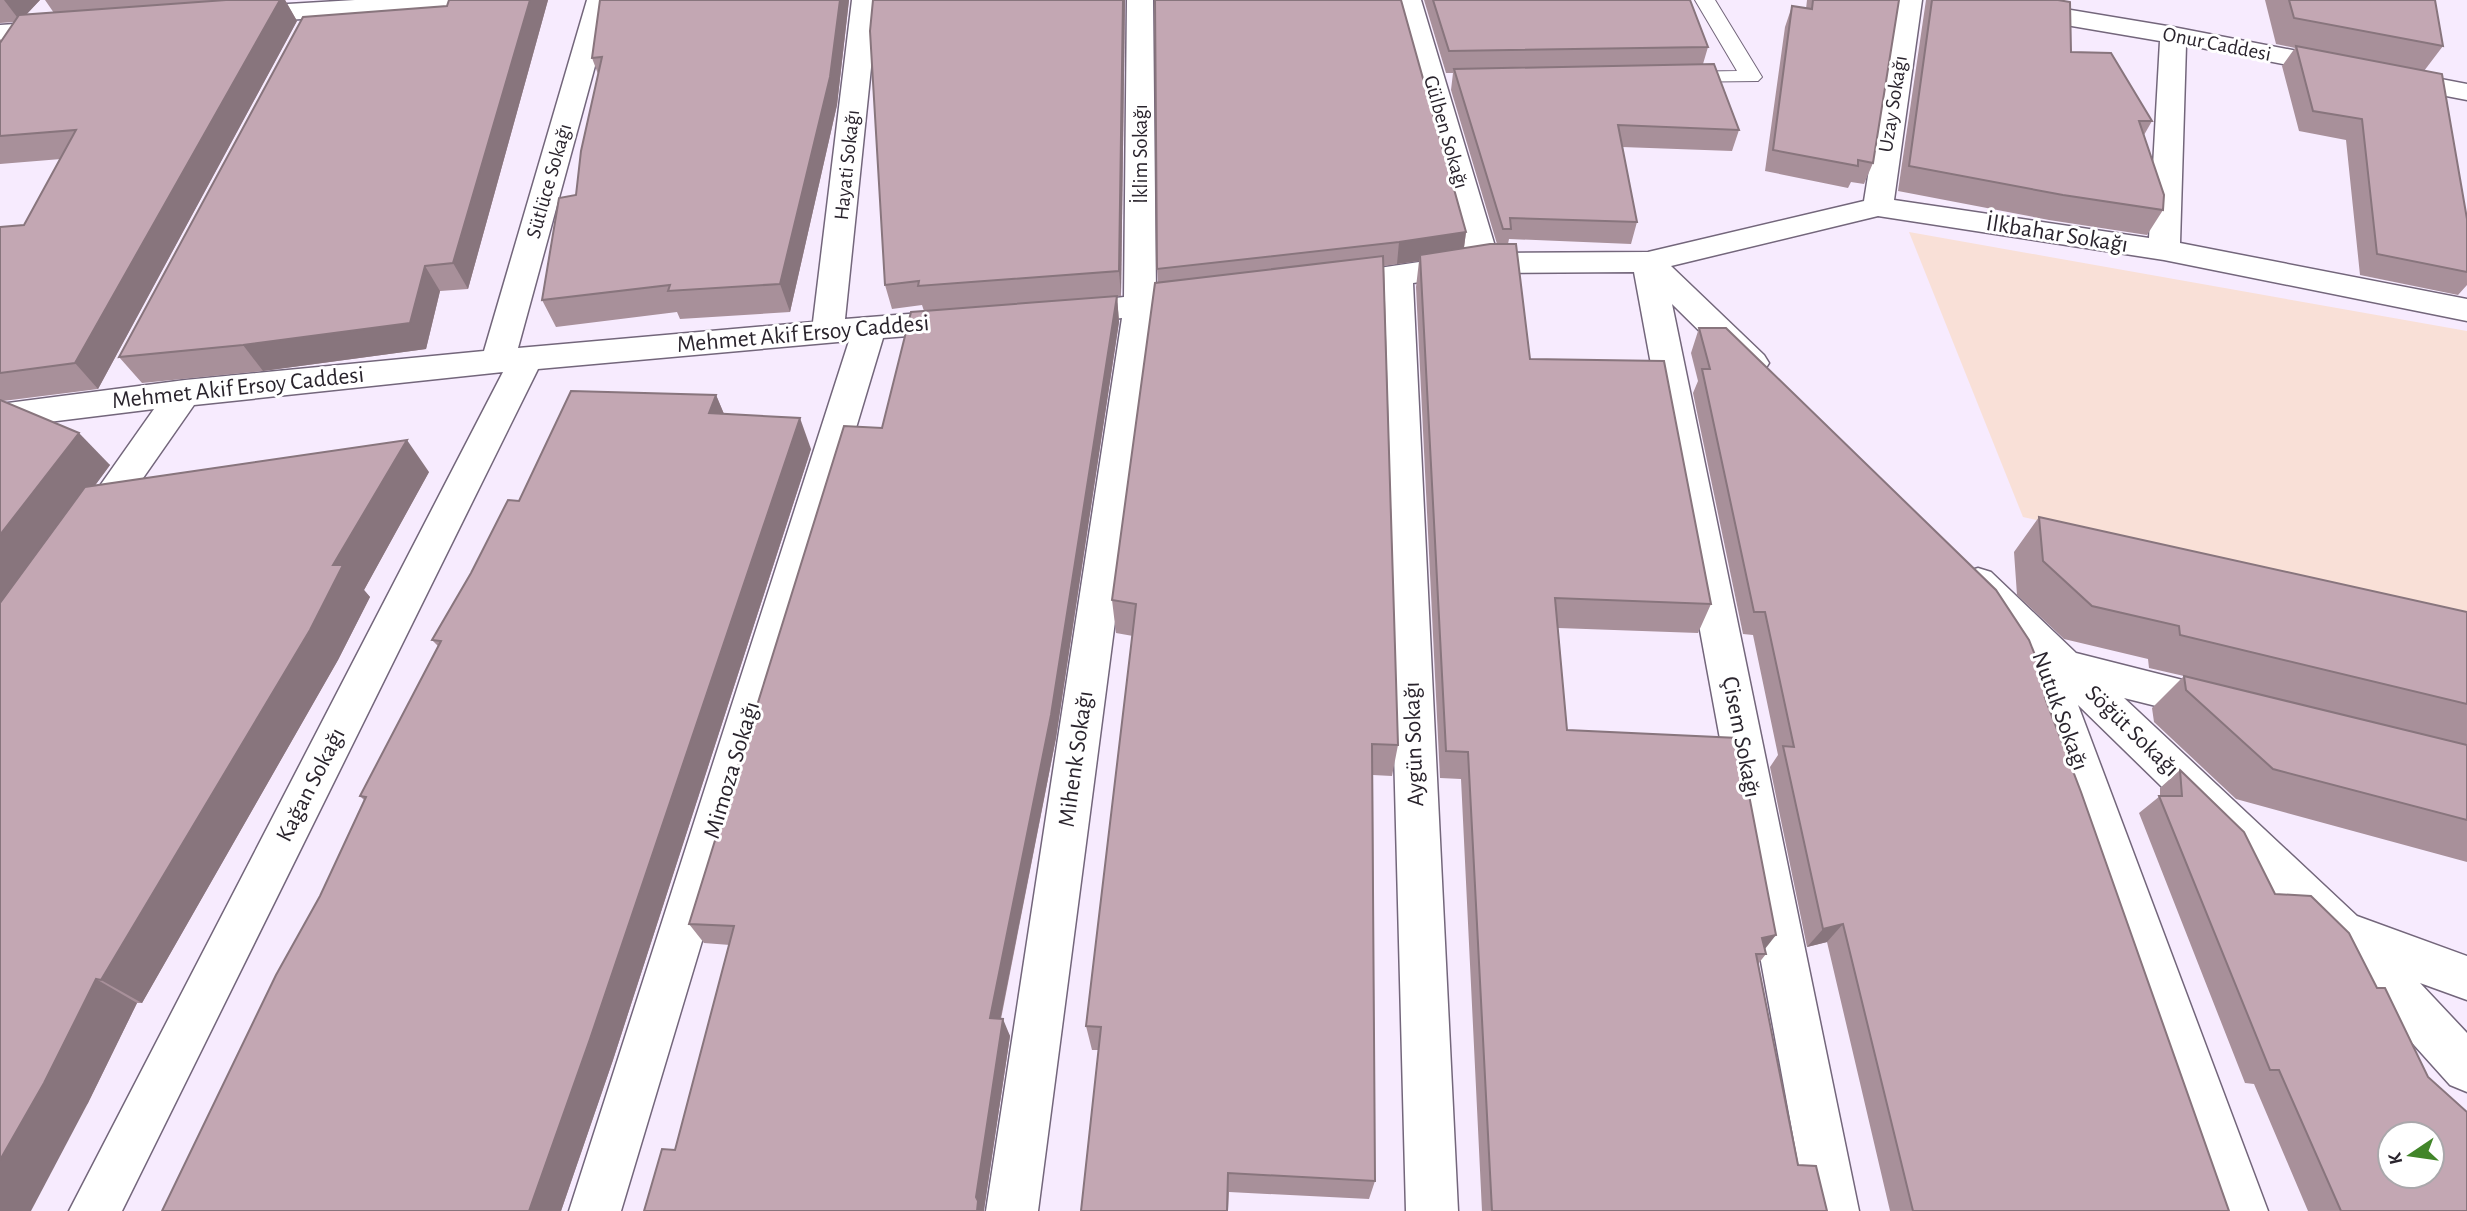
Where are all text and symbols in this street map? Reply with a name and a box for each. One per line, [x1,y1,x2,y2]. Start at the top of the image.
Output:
street label: Onur Caddesi [2161,23,2273,65]
street label: Uzay Sokağı [1875,54,1911,154]
street label: Gülben Sokağı [1420,73,1472,191]
street label: İklim Sokağı [1129,104,1151,204]
street label: Hayati Sokağı [831,109,863,221]
street label: Sütlüce Sokağı [523,121,575,241]
street label: İlkbahar Sokağı [1984,210,2130,257]
street label: Mehmet Akif Ersoy Caddesi [676,311,930,357]
street label: Mehmet Akif Ersoy Caddesi [111,363,365,413]
street label: Nutuk Sokağı [2027,648,2093,774]
street label: Çisem Sokağı [1717,674,1765,800]
street label: Aygün Sokağı [1400,681,1428,807]
street label: Söğüt Sokağı [2081,681,2183,781]
street label: Mihenk Sokağı [1055,689,1097,829]
street label: Mimoza Sokağı [700,699,764,841]
street label: Kağan Sokağı [272,724,350,846]
north arrow [2376,1120,2446,1190]
text: K [2385,1150,2406,1166]

